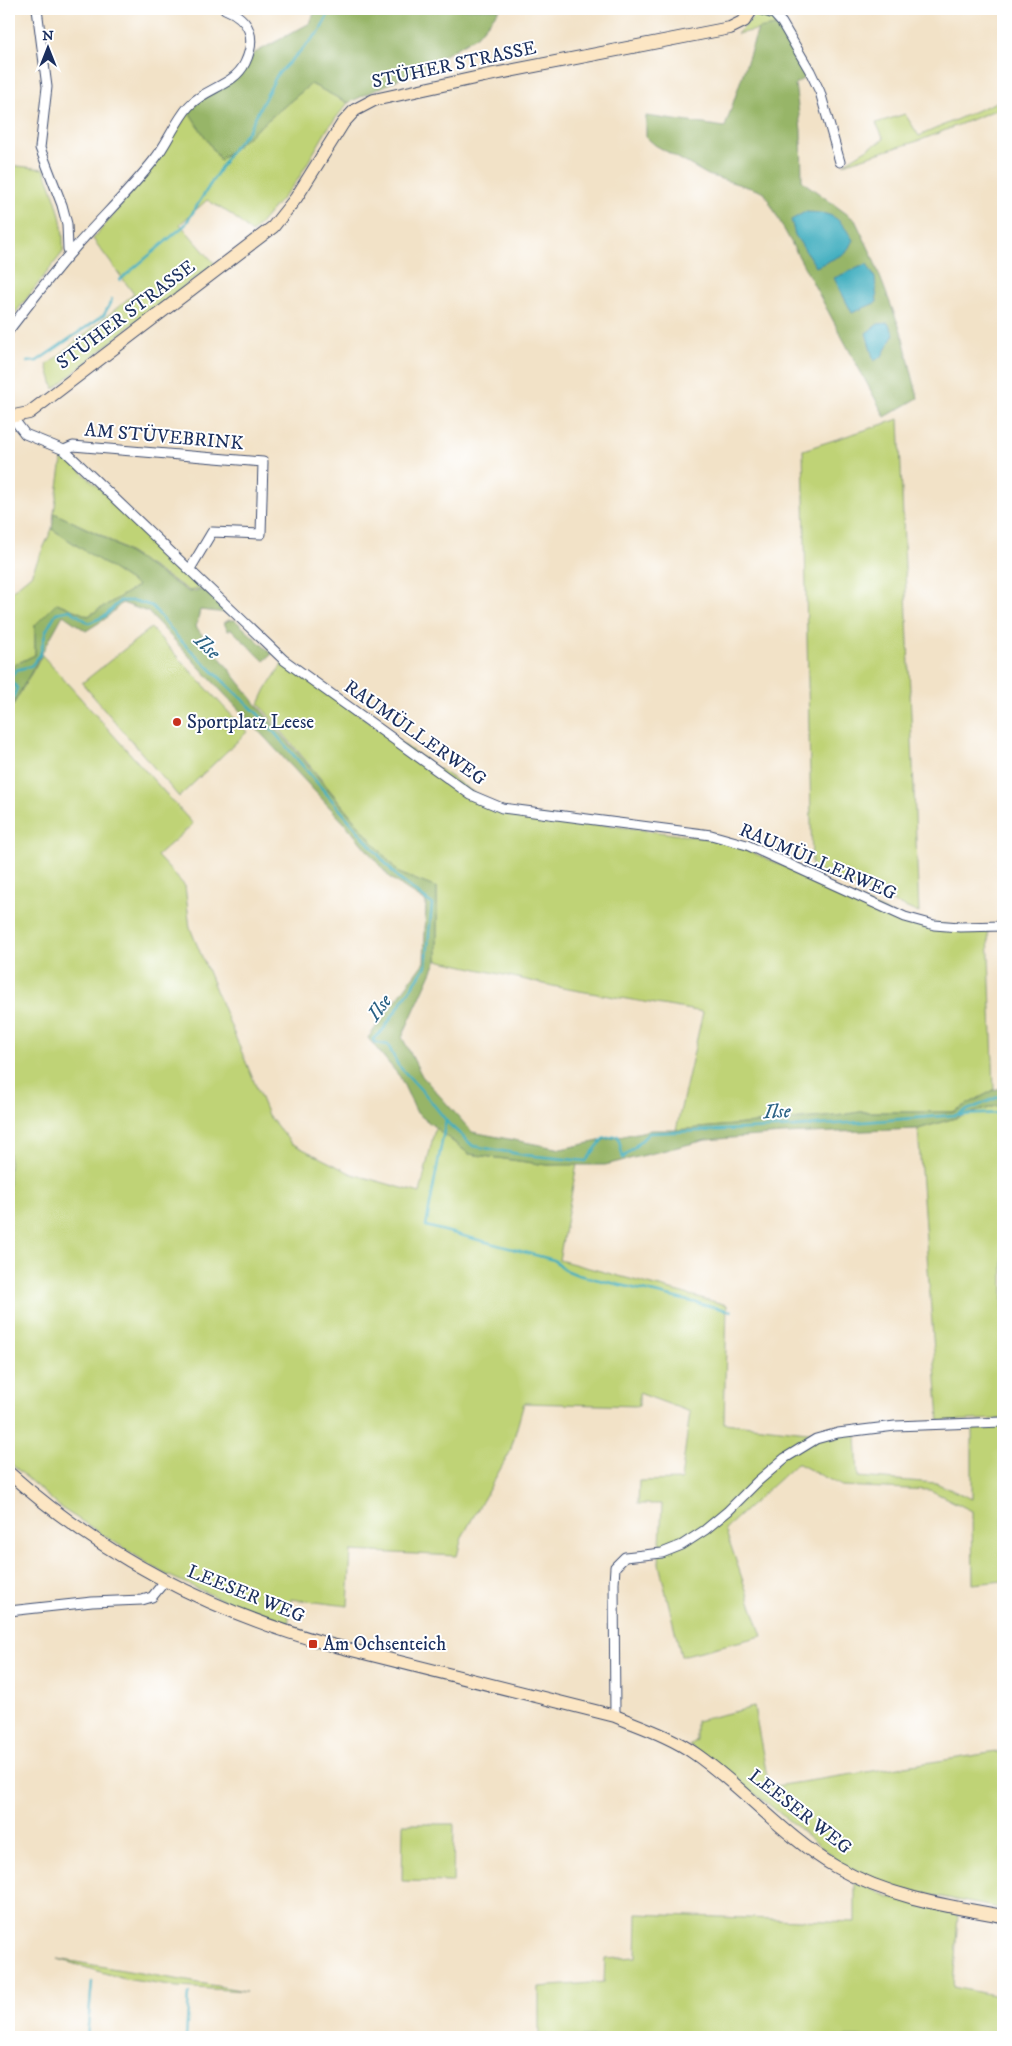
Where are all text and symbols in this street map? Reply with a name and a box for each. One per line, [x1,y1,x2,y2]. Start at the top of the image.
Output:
north arrow [22,22,72,72]
text: N [42,27,54,45]
street label: STÜHER STRASSE [369,35,538,94]
street label: STÜHER STRASSE [52,255,200,375]
street label: AM STÜVEBRINK [84,418,245,455]
water label: Ilse [187,627,226,666]
street label: RAUMÜLLERWEG [339,674,491,791]
place label: Sportplatz Leese [187,711,314,734]
marker: Sportplatz Leese [171,716,183,728]
street label: RAUMÜLLERWEG [736,818,900,905]
water label: Ilse [361,989,399,1028]
water label: Ilse [761,1099,792,1125]
street label: LEESER WEG [184,1560,308,1628]
place label: Am Ochsenteich [323,1633,446,1656]
marker: Am Ochsenteich [307,1638,319,1650]
street label: LEESER WEG [744,1765,856,1859]

